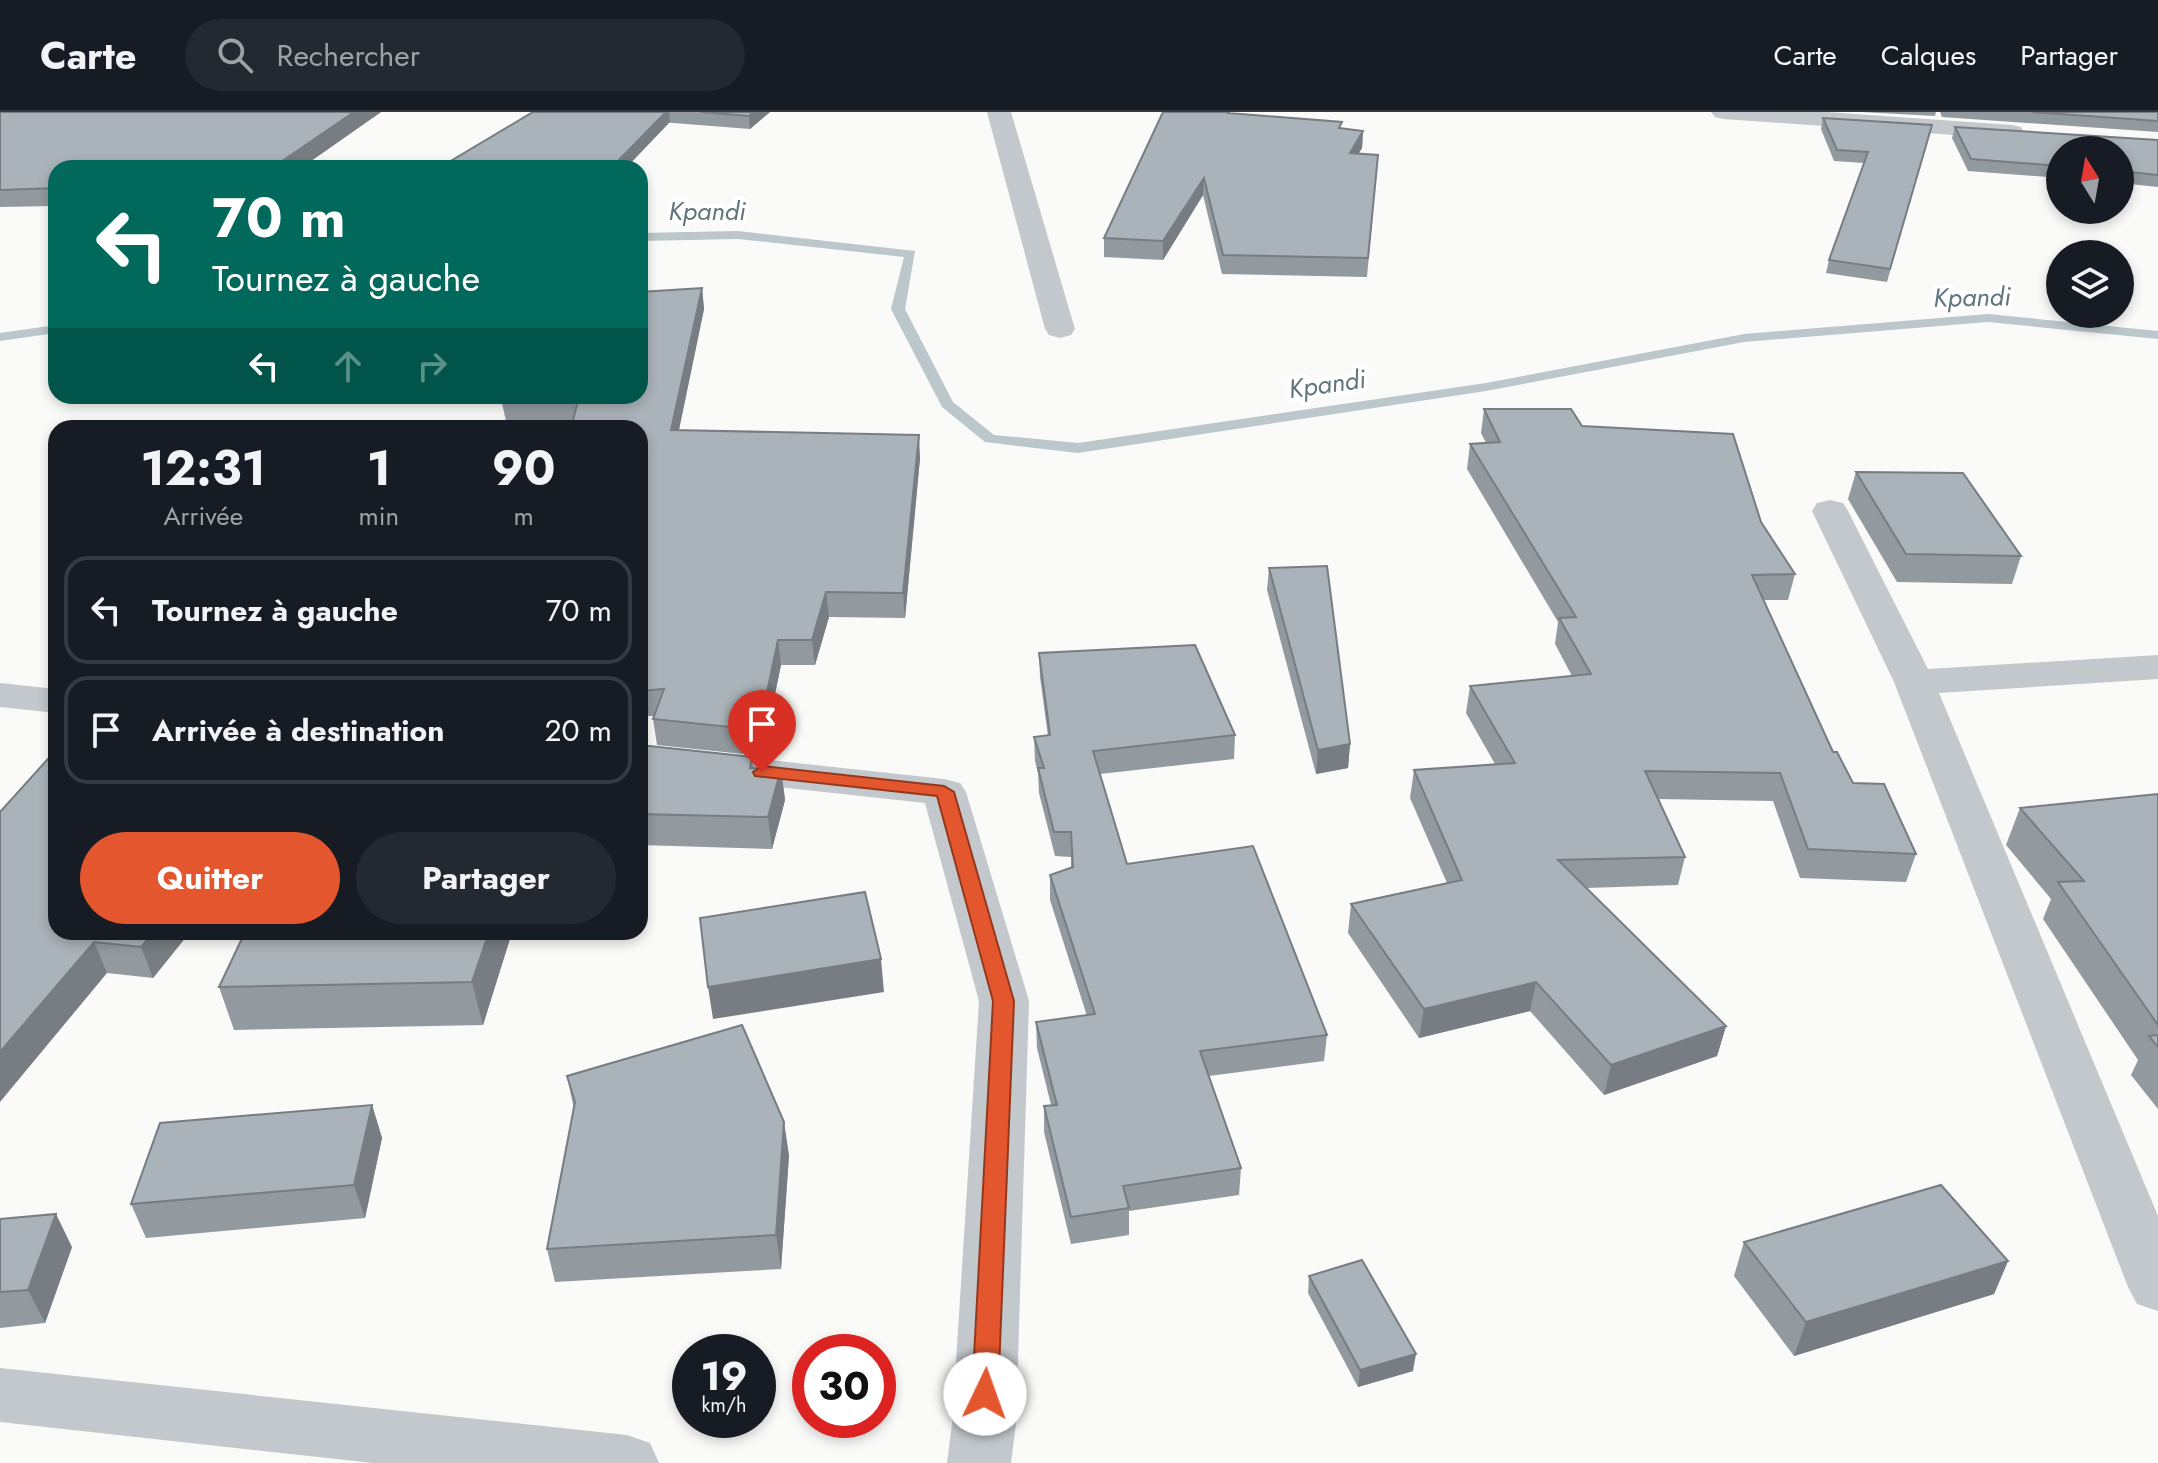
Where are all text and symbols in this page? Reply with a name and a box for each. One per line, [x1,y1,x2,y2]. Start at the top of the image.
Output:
search box [185,19,745,91]
text: Carte [40,28,137,83]
icon: search [213,33,257,77]
text: Rechercher [277,34,420,77]
text: Carte [1773,35,1837,76]
text: Calques [1881,35,1976,76]
text: Partager [2020,35,2118,76]
north arrow [2046,136,2134,224]
map controls [2046,136,2134,328]
text: 70 m [212,177,346,258]
icon: left [80,192,184,296]
water label: Kpandi [668,192,746,230]
button: layers [2046,240,2134,328]
text: Tournez à gauche [212,252,480,304]
water label: Kpandi [1933,277,2011,317]
icon: left [242,344,286,388]
icon: ahead [326,344,370,388]
icon: right [410,344,454,388]
water label: Kpandi [1286,360,1368,408]
text: 12:31 [140,434,266,503]
text: 1 [367,434,391,503]
text: 90 [492,434,556,503]
text: Arrivée [163,497,243,535]
text: min [359,497,399,535]
text: m [513,497,534,535]
icon: left [84,588,128,632]
text: Tournez à gauche [152,589,398,632]
text: 70 m [546,589,612,632]
pin [728,690,796,772]
icon: arrive [740,702,784,746]
icon: arrive [84,708,128,752]
text: Arrivée à destination [152,709,444,752]
text: 20 m [545,709,612,752]
button: Quitter [80,832,340,924]
button: Partager [356,832,616,924]
speed limit sign: 30 [792,1334,896,1438]
text: 19 [700,1347,748,1405]
position arrow [943,1352,1027,1436]
text: km/h [701,1391,747,1420]

